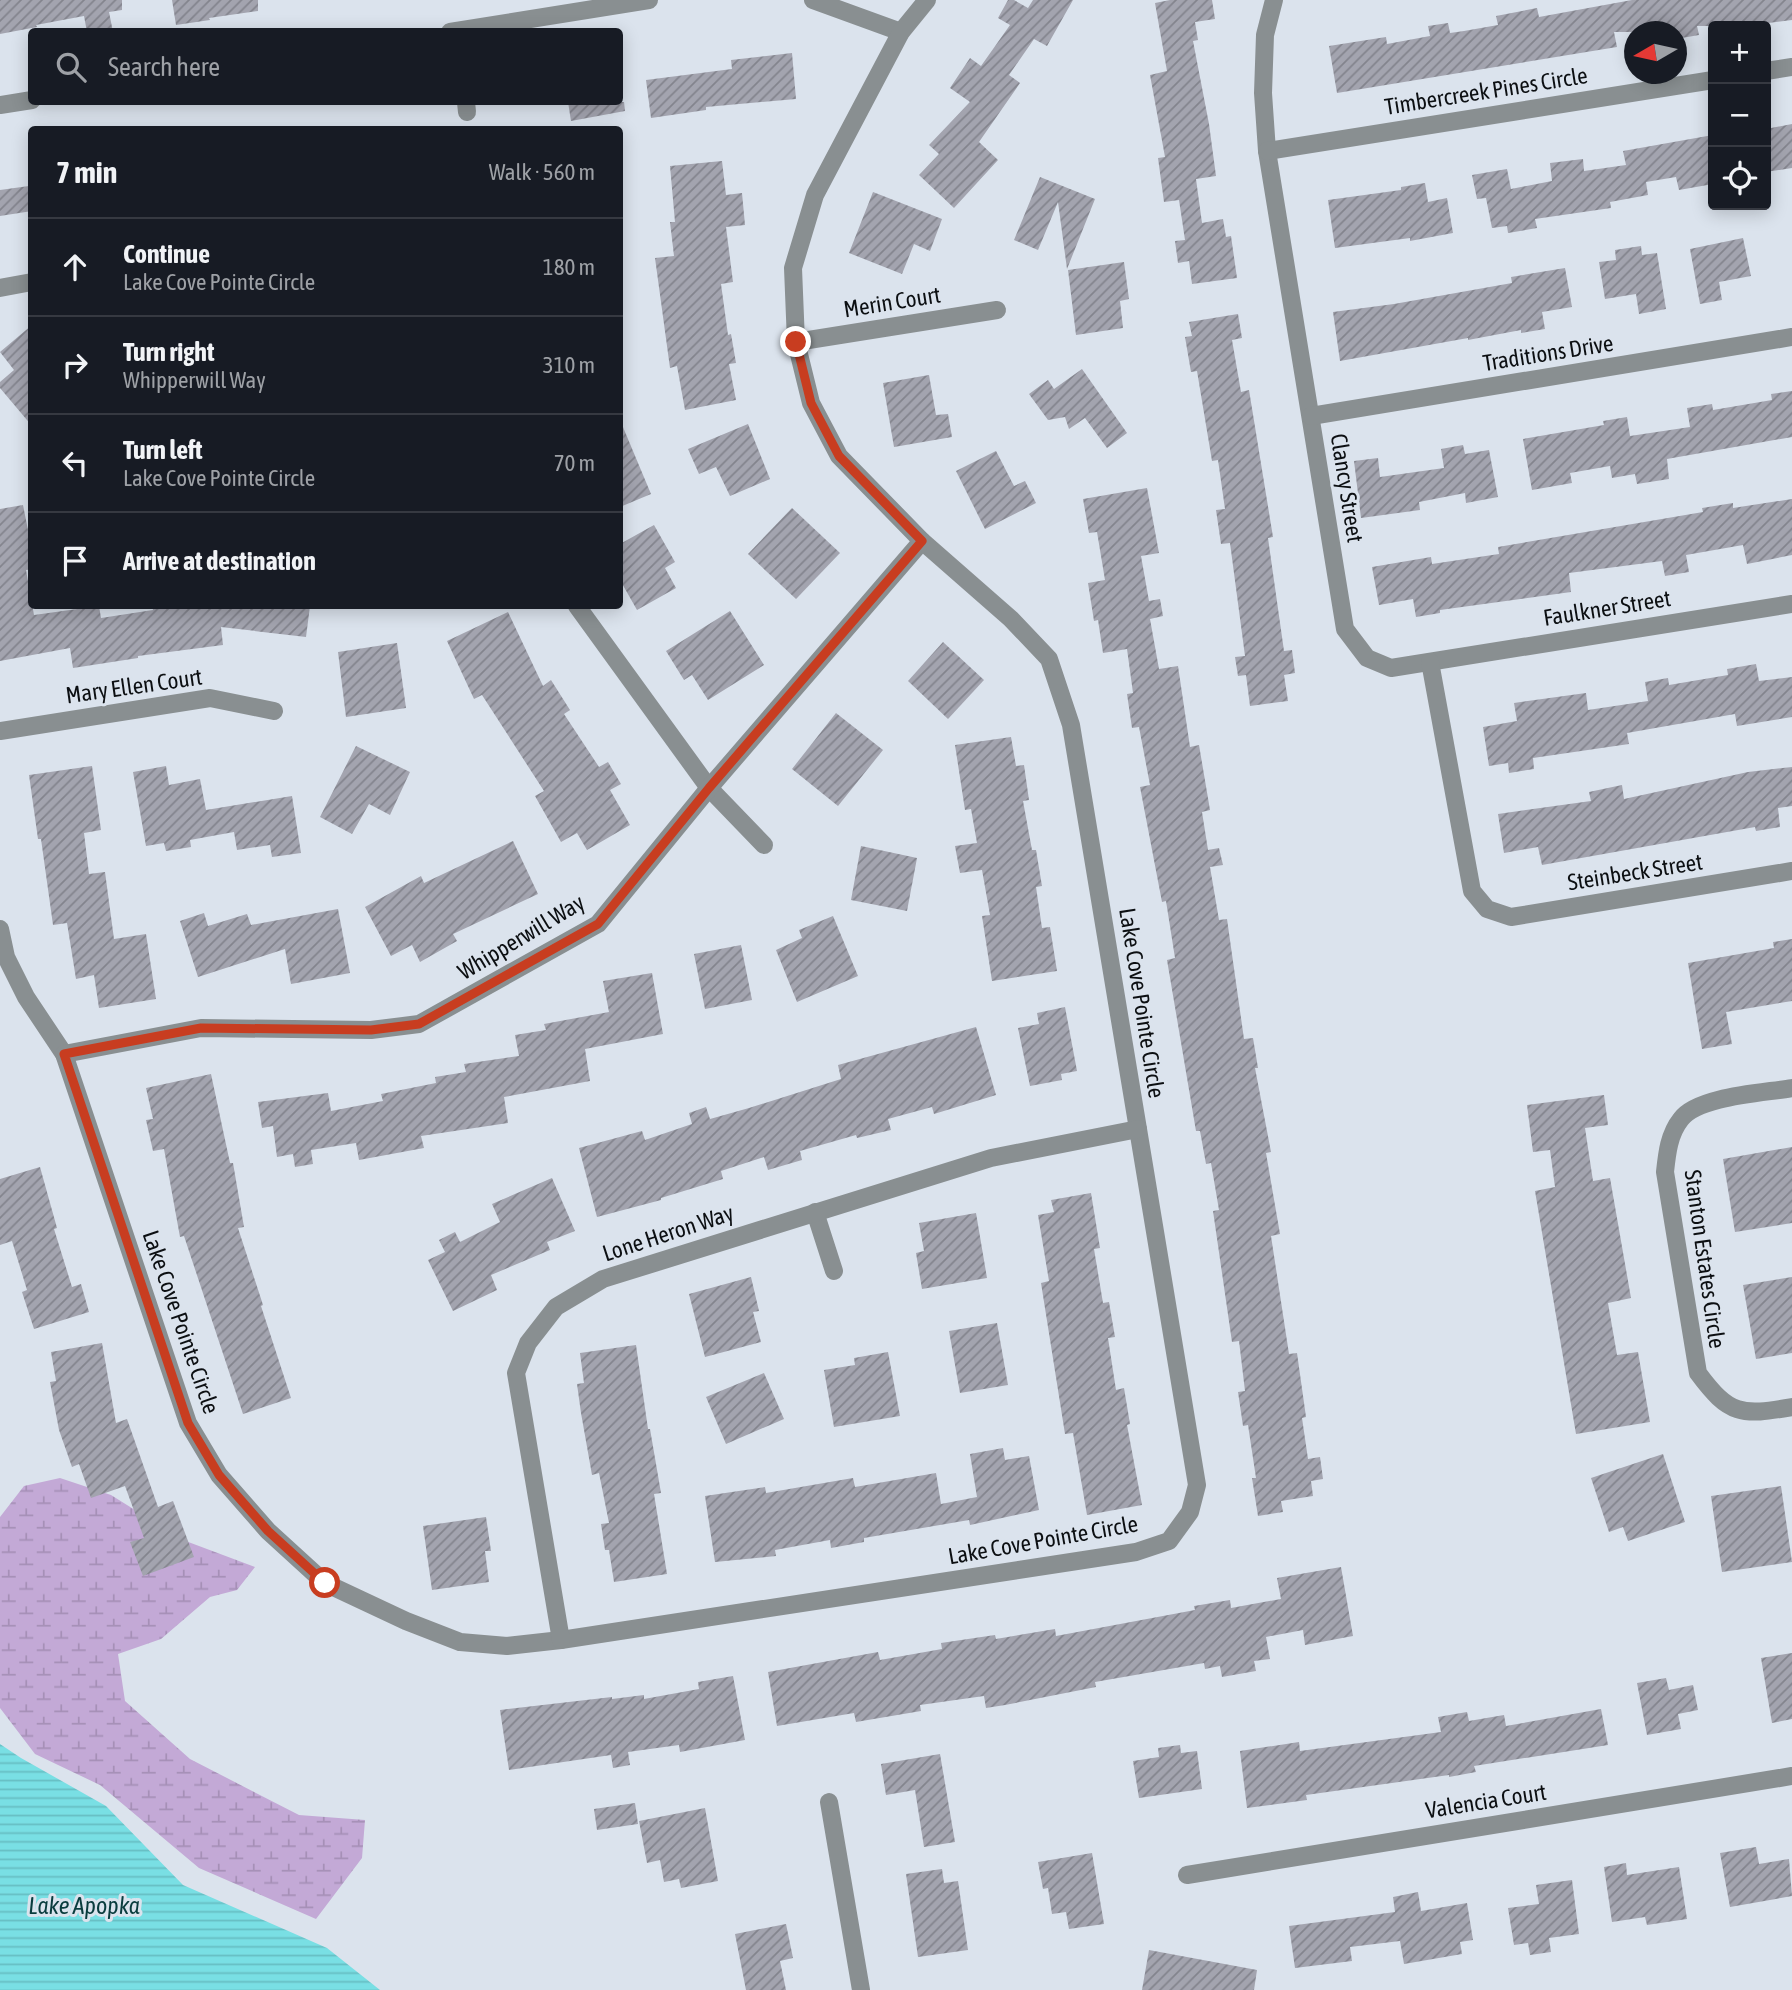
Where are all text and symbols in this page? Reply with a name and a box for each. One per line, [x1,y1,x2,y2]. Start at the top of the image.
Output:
north arrow [1624,21,1687,84]
map controls [1708,21,1771,210]
button: + [1708,21,1771,84]
search box [28,28,623,105]
icon: search [52,48,90,86]
text: Search here [108,52,220,82]
street label: Timbercreek Pines Circle [1383,62,1589,120]
button: − [1708,84,1771,147]
button: locate [1708,147,1771,210]
text: 7 min [56,155,117,189]
text: Walk · 560 m [489,159,595,185]
text: Continue [123,239,210,269]
icon: ahead [56,248,94,286]
text: 180 m [543,254,595,280]
text: Lake Cove Pointe Circle [123,269,315,295]
street label: Merin Court [842,282,942,322]
route end [780,326,811,357]
street label: Traditions Drive [1481,330,1615,376]
text: Turn right [123,337,214,367]
icon: right [56,346,94,384]
text: 310 m [543,352,595,378]
text: Whipperwill Way [123,367,266,393]
street label: Clancy Street [1326,432,1368,544]
text: Turn left [123,435,203,465]
icon: left [56,444,94,482]
text: 70 m [554,450,595,476]
text: Lake Cove Pointe Circle [123,465,315,491]
icon: arrive [56,542,94,580]
text: Arrive at destination [123,546,316,576]
street label: Faulkner Street [1541,585,1673,631]
street label: Mary Ellen Court [64,664,204,708]
street label: Steinbeck Street [1566,848,1704,896]
street label: Whipperwill Way [453,889,589,985]
street label: Lake Cove Pointe Circle [1114,906,1170,1100]
street label: Stanton Estates Circle [1680,1168,1730,1350]
street label: Lone Heron Way [599,1200,737,1266]
street label: Lake Cove Pointe Circle [137,1227,225,1417]
street label: Lake Cove Pointe Circle [946,1511,1140,1569]
route start [309,1567,340,1598]
street label: Valencia Court [1424,1779,1548,1823]
water label: Lake Apopka [28,1892,140,1919]

